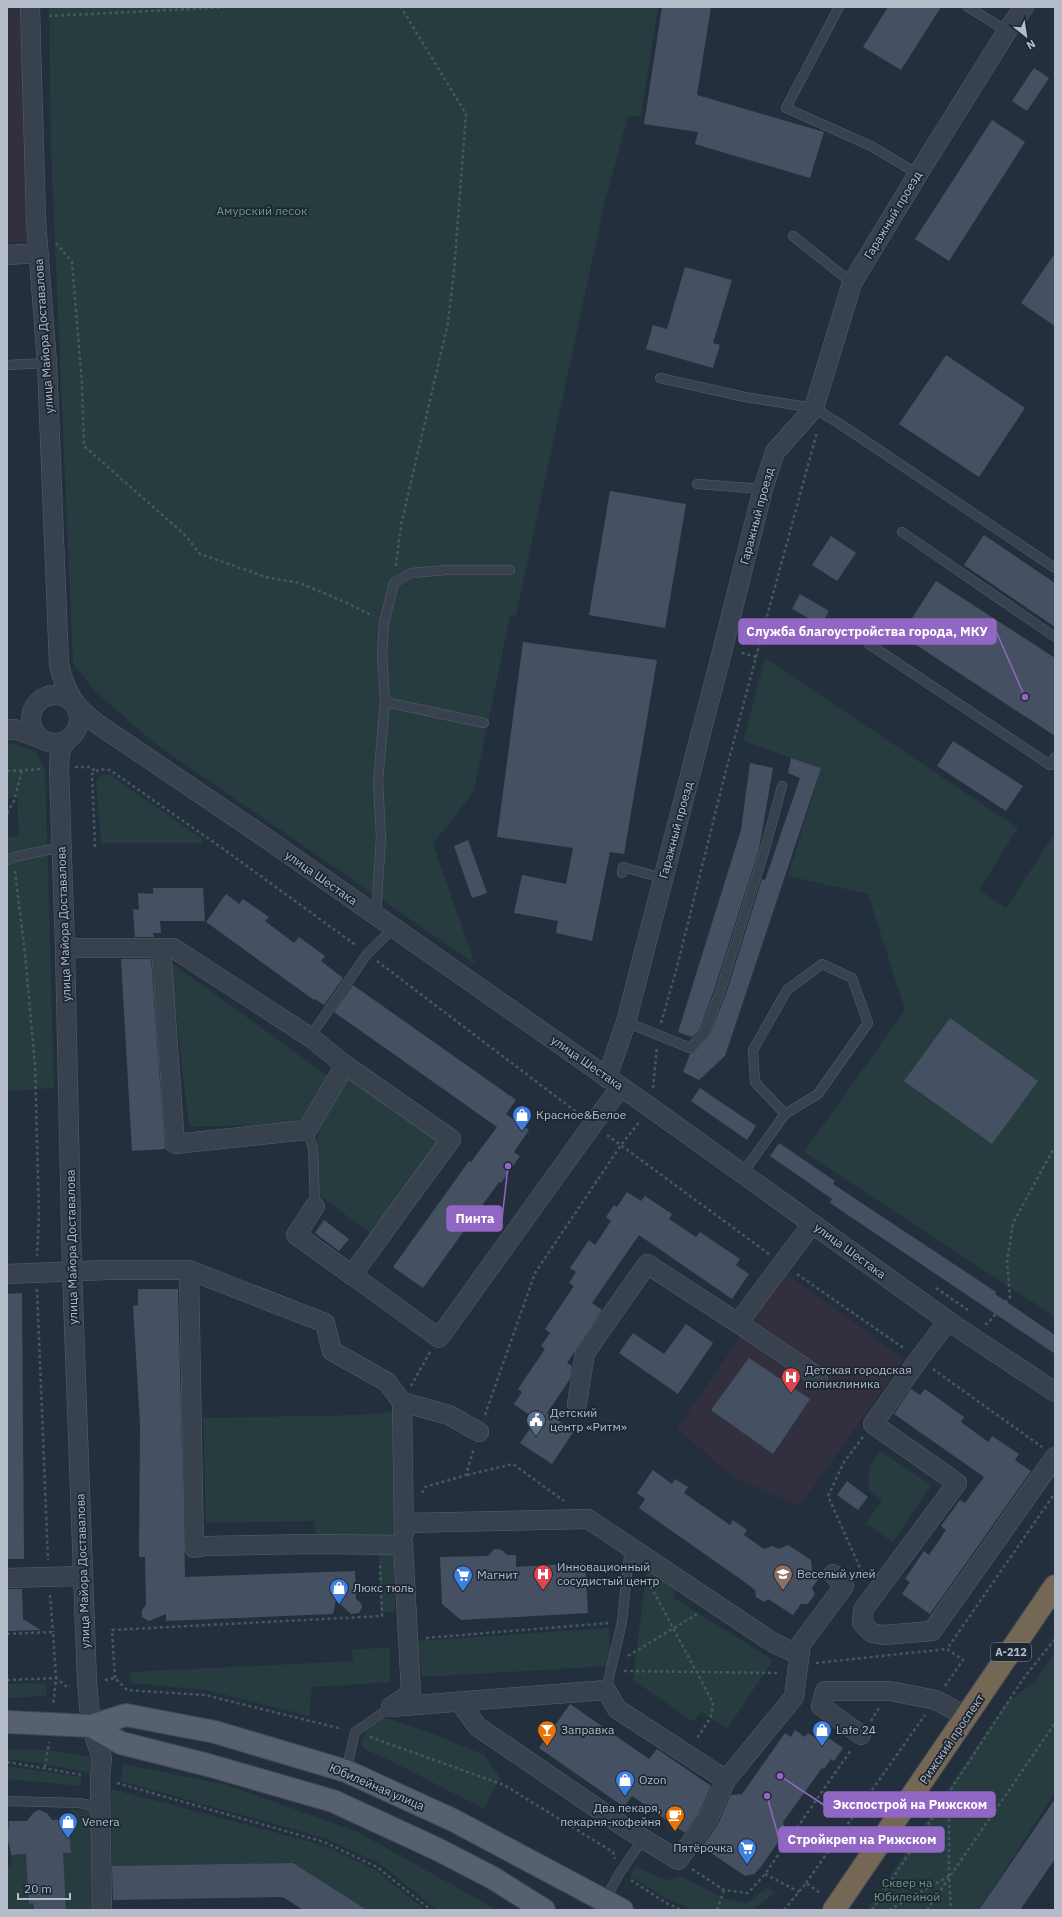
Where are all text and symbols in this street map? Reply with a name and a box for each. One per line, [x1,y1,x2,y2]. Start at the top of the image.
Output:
north arrow [1006,16,1046,56]
text: N [1024,37,1038,53]
street label: Гаражный проезд [860,168,925,261]
park label: Амурский лесок [216,203,308,218]
street label: улица Майора Доставалова [31,257,56,414]
street label: Гаражный проезд [736,466,777,566]
callout: Служба благоустройства города, МКУ [739,619,996,644]
text: Служба благоустройства города, МКУ [746,623,988,640]
street label: Гаражный проезд [655,780,696,880]
street label: улица Майора Доставалова [53,846,74,1002]
street label: улица Шестака [282,847,361,908]
street label: улица Шестака [548,1032,627,1093]
shop icon: Красное&Белое [511,1104,533,1132]
place label: Красное&Белое [536,1107,627,1122]
street label: улица Майора Доставалова [63,1169,80,1325]
callout: Пинта [447,1206,502,1231]
text: Пинта [456,1210,494,1227]
street label: улица Шестака [811,1220,890,1282]
place label: Детская городская поликлиника [805,1362,912,1391]
hospital icon: Детская городская поликлиника [780,1366,802,1394]
place label: Детский центр «Ритм» [550,1405,627,1434]
public building icon: Детский центр «Ритм» [525,1409,547,1437]
street label: улица Майора Доставалова [72,1493,93,1649]
place label: Инновационный сосудистый центр [557,1559,660,1588]
hospital icon: Инновационный сосудистый центр [532,1563,554,1591]
school or university icon: Веселый улей [772,1563,794,1591]
supermarket icon: Магнит [452,1564,474,1592]
place label: Веселый улей [797,1566,876,1581]
place label: Магнит [477,1567,518,1582]
shop icon: Люкс тюль [328,1577,350,1605]
place label: Люкс тюль [353,1580,414,1595]
road number: А-212 [991,1643,1031,1661]
street label: Рижский проспект [916,1691,987,1787]
bar icon: Заправка [536,1719,558,1747]
shop icon: Lafe 24 [811,1719,833,1747]
place label: Заправка [561,1722,615,1737]
place label: Lafe 24 [836,1722,876,1737]
street label: Юбилейная улица [327,1760,427,1814]
shop icon: Ozon [614,1769,636,1797]
place label: Ozon [639,1772,666,1787]
callout: Экспострой на Рижском [824,1792,995,1817]
text: Экспострой на Рижском [833,1796,987,1813]
place label: Два пекаря, пекарня-кофейня [560,1800,661,1829]
cafe icon: Два пекаря, пекарня-кофейня [664,1804,686,1832]
shop icon: Venera [57,1811,79,1839]
place label: Venera [82,1814,120,1829]
callout: Стройкреп на Рижском [779,1827,944,1852]
text: Стройкреп на Рижском [788,1831,936,1848]
supermarket icon: Пятёрочка [736,1837,758,1865]
place label: Пятёрочка [673,1840,734,1855]
scale bar [18,1875,70,1901]
park label: Сквер на Юбилейной [874,1875,940,1904]
text: 20 m [24,1881,52,1896]

